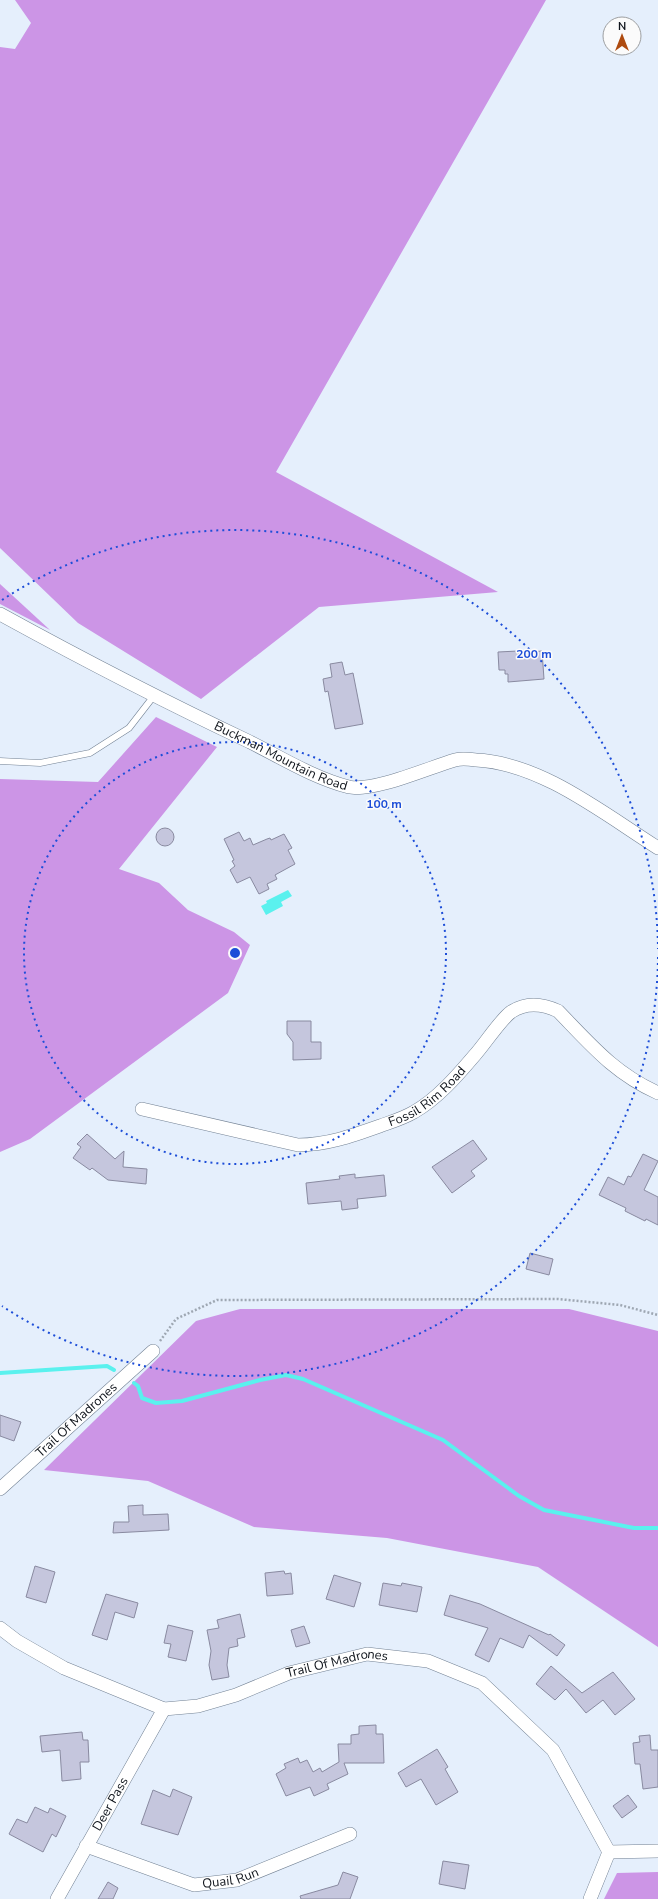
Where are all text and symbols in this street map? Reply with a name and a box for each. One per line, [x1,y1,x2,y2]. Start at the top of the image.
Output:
north arrow [602,16,642,56]
text: N [618,19,626,34]
text: 200 m [516,646,552,662]
street label: Buckman Mountain Road [211,717,350,795]
text: 100 m [366,796,402,812]
centre of rings [228,946,242,960]
street label: Fossil Rim Road [386,1062,470,1131]
street label: Trail Of Madrones [32,1378,121,1462]
street label: Trail Of Madrones [284,1645,389,1682]
street label: Deer Pass [88,1774,133,1834]
street label: Quail Run [201,1863,261,1893]

